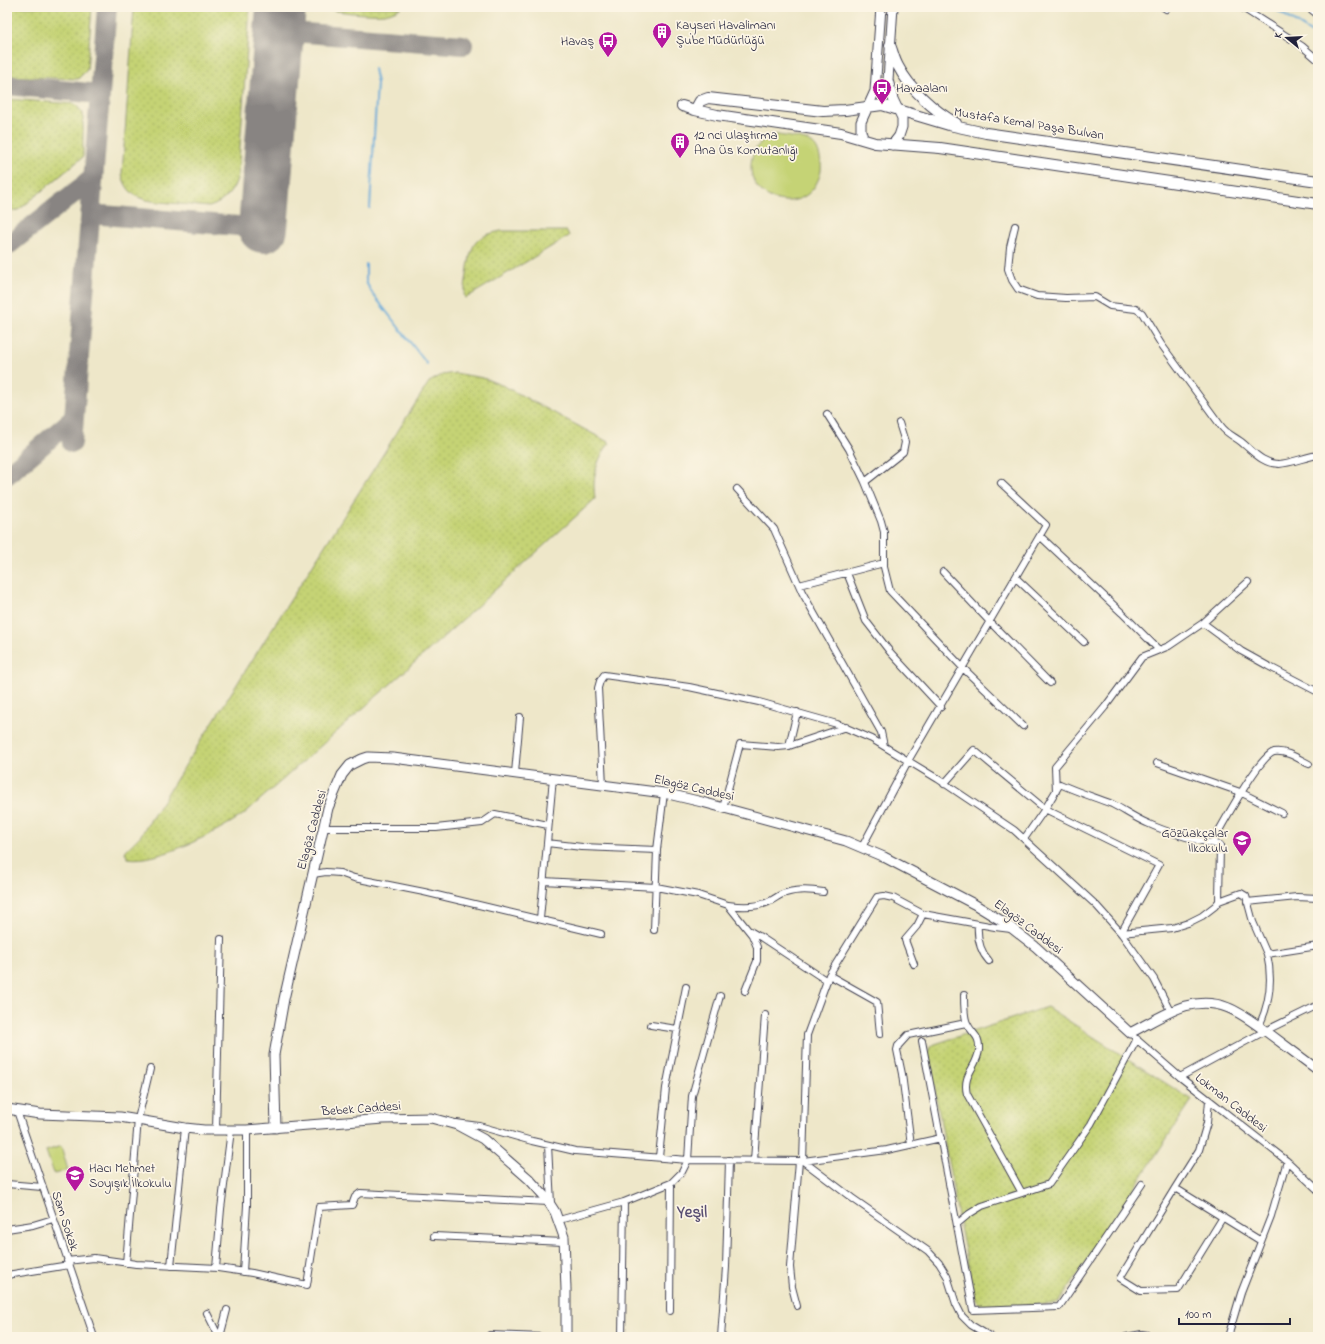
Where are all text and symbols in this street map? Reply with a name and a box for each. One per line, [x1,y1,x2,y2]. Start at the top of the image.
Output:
place label: Kayseri Havalimanı Şube Müdürlüğü [676,16,776,51]
north arrow [1267,18,1307,58]
building icon: Kayseri Havalimanı Şube Müdürlüğü [651,21,673,49]
bus stop icon: Havaş [597,30,619,58]
text: K [1270,30,1287,40]
place label: Havaş [561,32,594,51]
bus stop icon: Havaalanı [871,77,893,105]
place label: Havaalanı [896,79,948,98]
street label: Mustafa Kemal Paşa Bulvarı [953,103,1105,145]
place label: 12 nci Ulaştırma Ana Üs Komutanlığı [694,126,798,161]
building icon: 12 nci Ulaştırma Ana Üs Komutanlığı [669,131,691,159]
street label: Elagöz Caddesi [652,770,736,807]
street label: Elagöz Caddesi [292,788,333,872]
place label: Gözüakçalar İlkokulu [1162,824,1229,858]
school or university icon: Gözüakçalar İlkokulu [1231,829,1253,857]
street label: Elagöz Caddesi [989,895,1066,960]
street label: Lokman Caddesi [1191,1069,1271,1137]
street label: Bebek Caddesi [320,1097,401,1121]
place label: Hacı Mehmet Soyışık İlkokulu [89,1159,172,1194]
school or university icon: Hacı Mehmet Soyışık İlkokulu [64,1164,86,1192]
street label: Sam Sokak [46,1189,84,1254]
district label: Yeşil [676,1200,707,1225]
scale bar [1179,1300,1290,1326]
text: 100 m [1185,1306,1212,1324]

